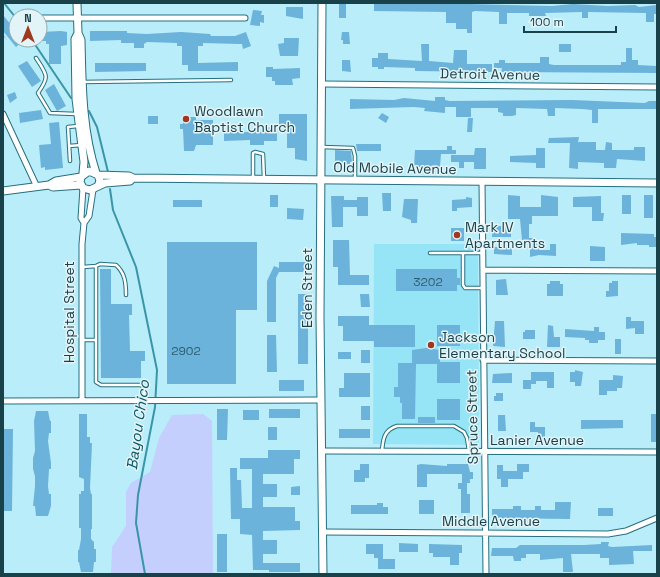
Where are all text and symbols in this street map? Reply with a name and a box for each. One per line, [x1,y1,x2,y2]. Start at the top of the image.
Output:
north arrow [8,8,48,48]
scale bar [524,8,616,34]
text: N [24,11,32,25]
text: 100 m [530,14,564,30]
street label: Detroit Avenue [440,64,540,84]
place label: Woodlawn Baptist Church [194,102,295,136]
marker: Woodlawn Baptist Church [181,114,191,124]
street label: Old Mobile Avenue [333,158,457,178]
place label: Mark IV Apartments [465,218,545,252]
marker: Mark IV Apartments [452,230,462,240]
street label: Eden Street [298,248,316,328]
street label: Hospital Street [60,261,78,363]
house number: 3202 [413,274,443,290]
place label: Jackson Elementary School [439,328,565,362]
marker: Jackson Elementary School [426,340,436,350]
house number: 2902 [171,343,201,359]
street label: Spruce Street [462,370,482,464]
water label: Bayou Chico [122,378,153,471]
street label: Lanier Avenue [490,431,584,449]
street label: Middle Avenue [442,512,540,530]

